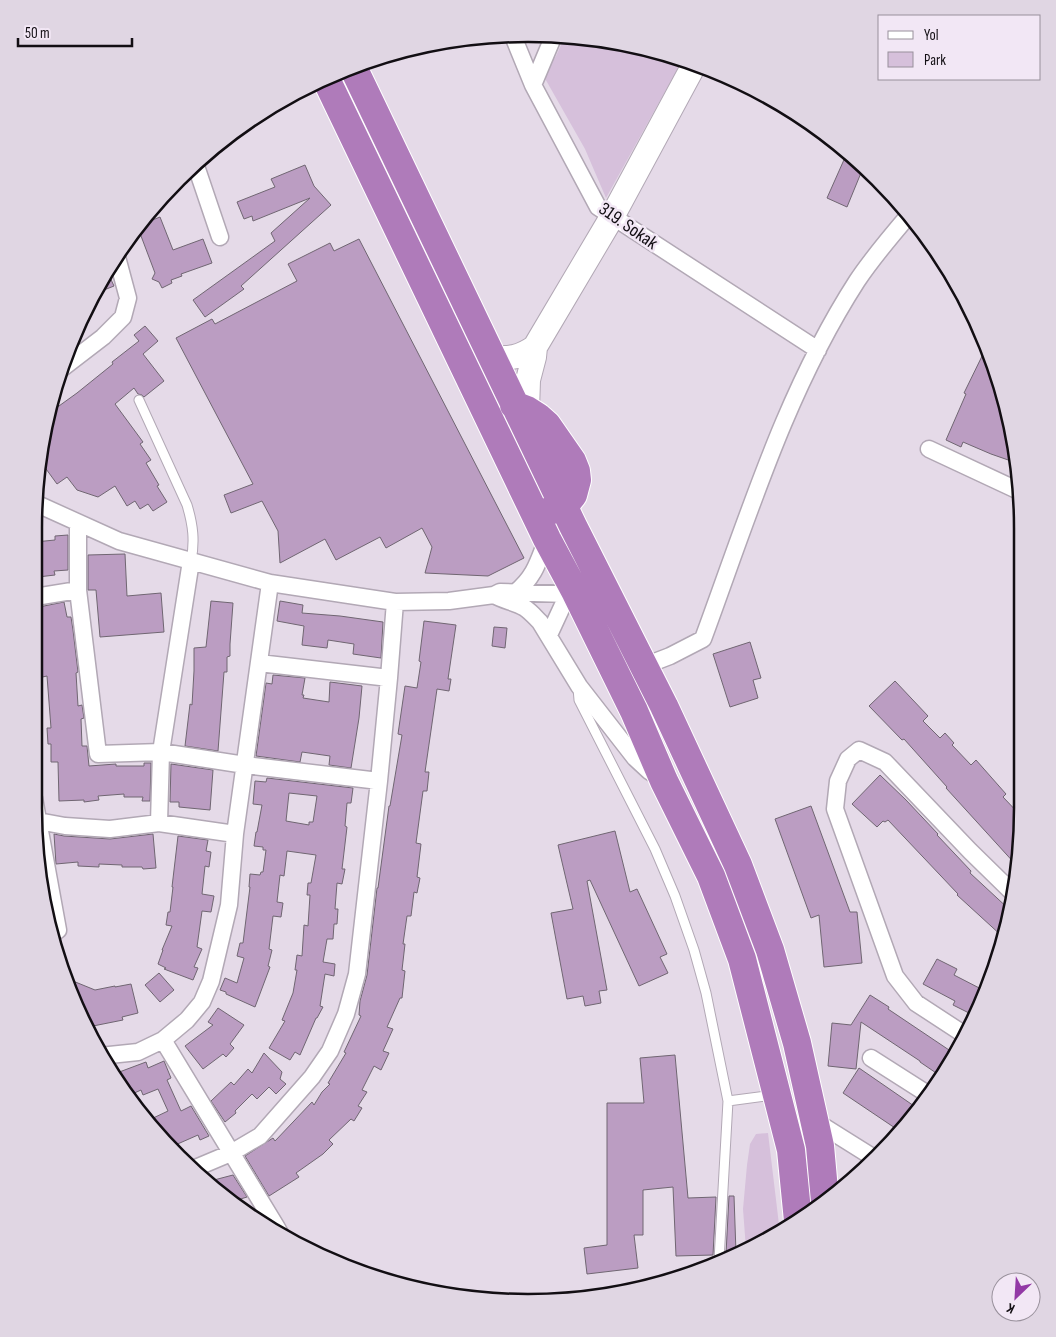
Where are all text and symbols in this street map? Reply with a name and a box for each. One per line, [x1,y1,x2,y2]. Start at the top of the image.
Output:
scale bar [18,15,131,47]
legend [878,15,1041,80]
text: 50 m [25,24,50,43]
text: Yol [924,26,939,45]
text: Park [924,51,946,70]
street label: 319. Sokak [594,198,663,255]
north arrow [991,1272,1041,1322]
text: K [1004,1299,1017,1317]

